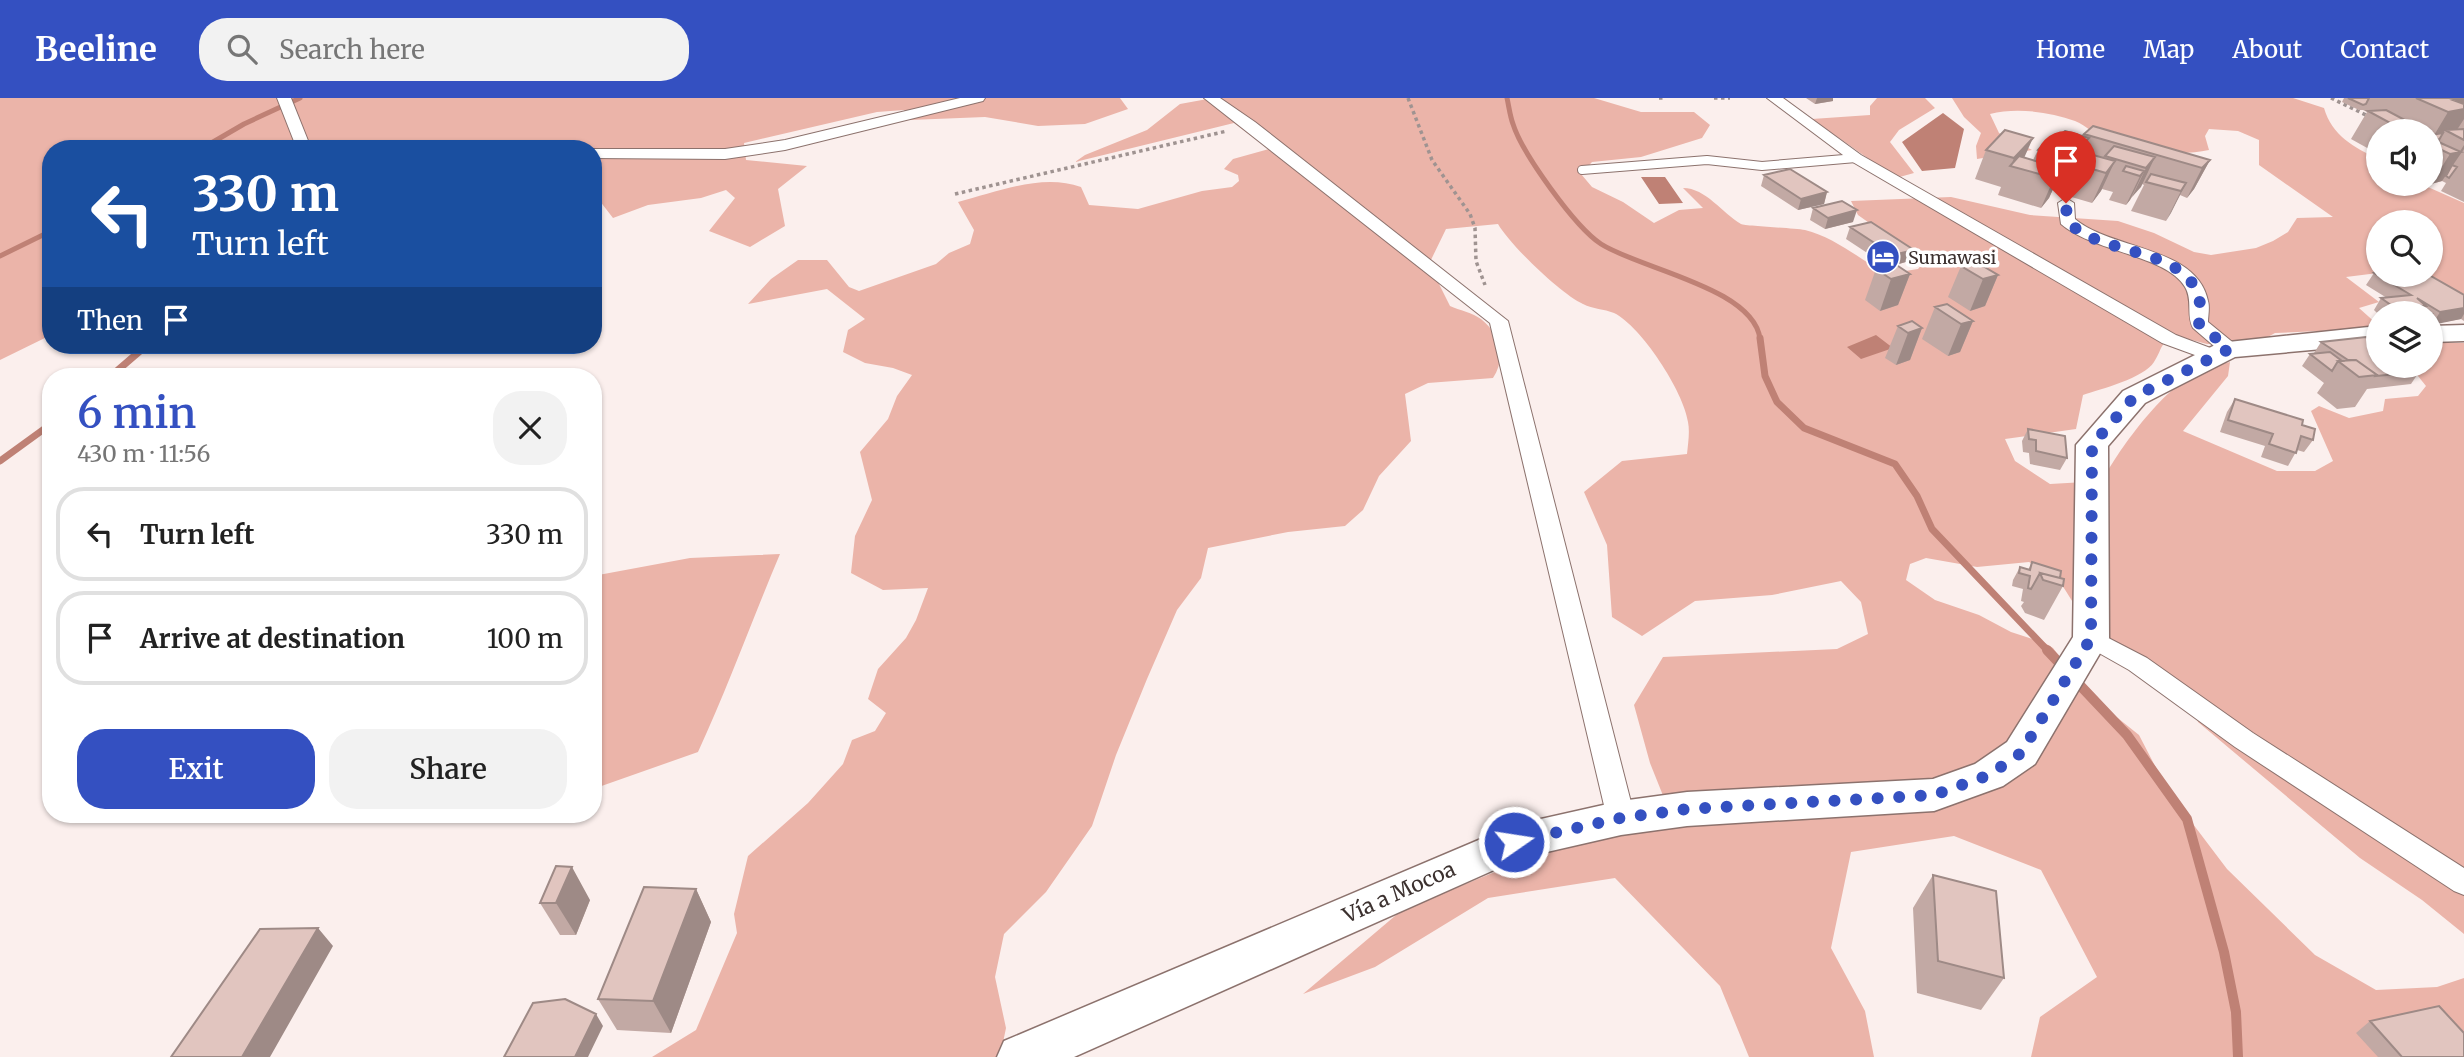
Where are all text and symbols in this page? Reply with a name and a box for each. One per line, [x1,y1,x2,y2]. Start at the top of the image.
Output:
search box [199,18,689,81]
text: Beeline [35,29,157,70]
icon: search [223,30,261,68]
text: Search here [279,33,425,66]
text: Home [2036,34,2105,65]
text: Map [2143,34,2194,65]
text: About [2232,34,2302,65]
text: Contact [2340,34,2429,65]
map controls [2366,119,2443,378]
button: sound [2366,119,2443,196]
pin [2036,131,2096,203]
icon: arrive [2047,142,2085,180]
text: 330 m [192,163,339,224]
icon: left [77,168,168,259]
button: search [2366,210,2443,287]
text: Turn left [192,224,329,264]
hotel icon: Sumawasi [1864,238,1902,276]
place label: Sumawasi [1908,246,1997,269]
icon: arrive [157,301,195,339]
button: layers [2366,301,2443,378]
text: Then [77,304,143,337]
text: 6 min [77,387,196,439]
button: close [493,391,567,465]
text: 430 m · 11:56 [77,439,210,468]
icon: left [81,515,119,553]
text: Turn left [140,518,254,551]
text: 330 m [486,518,563,551]
icon: arrive [81,619,119,657]
text: Arrive at destination [140,622,405,655]
text: 100 m [487,622,563,655]
button: Exit [77,729,315,809]
button: Share [329,729,567,809]
position arrow [1477,805,1551,879]
street label: Vía a Mocoa [1338,855,1460,929]

